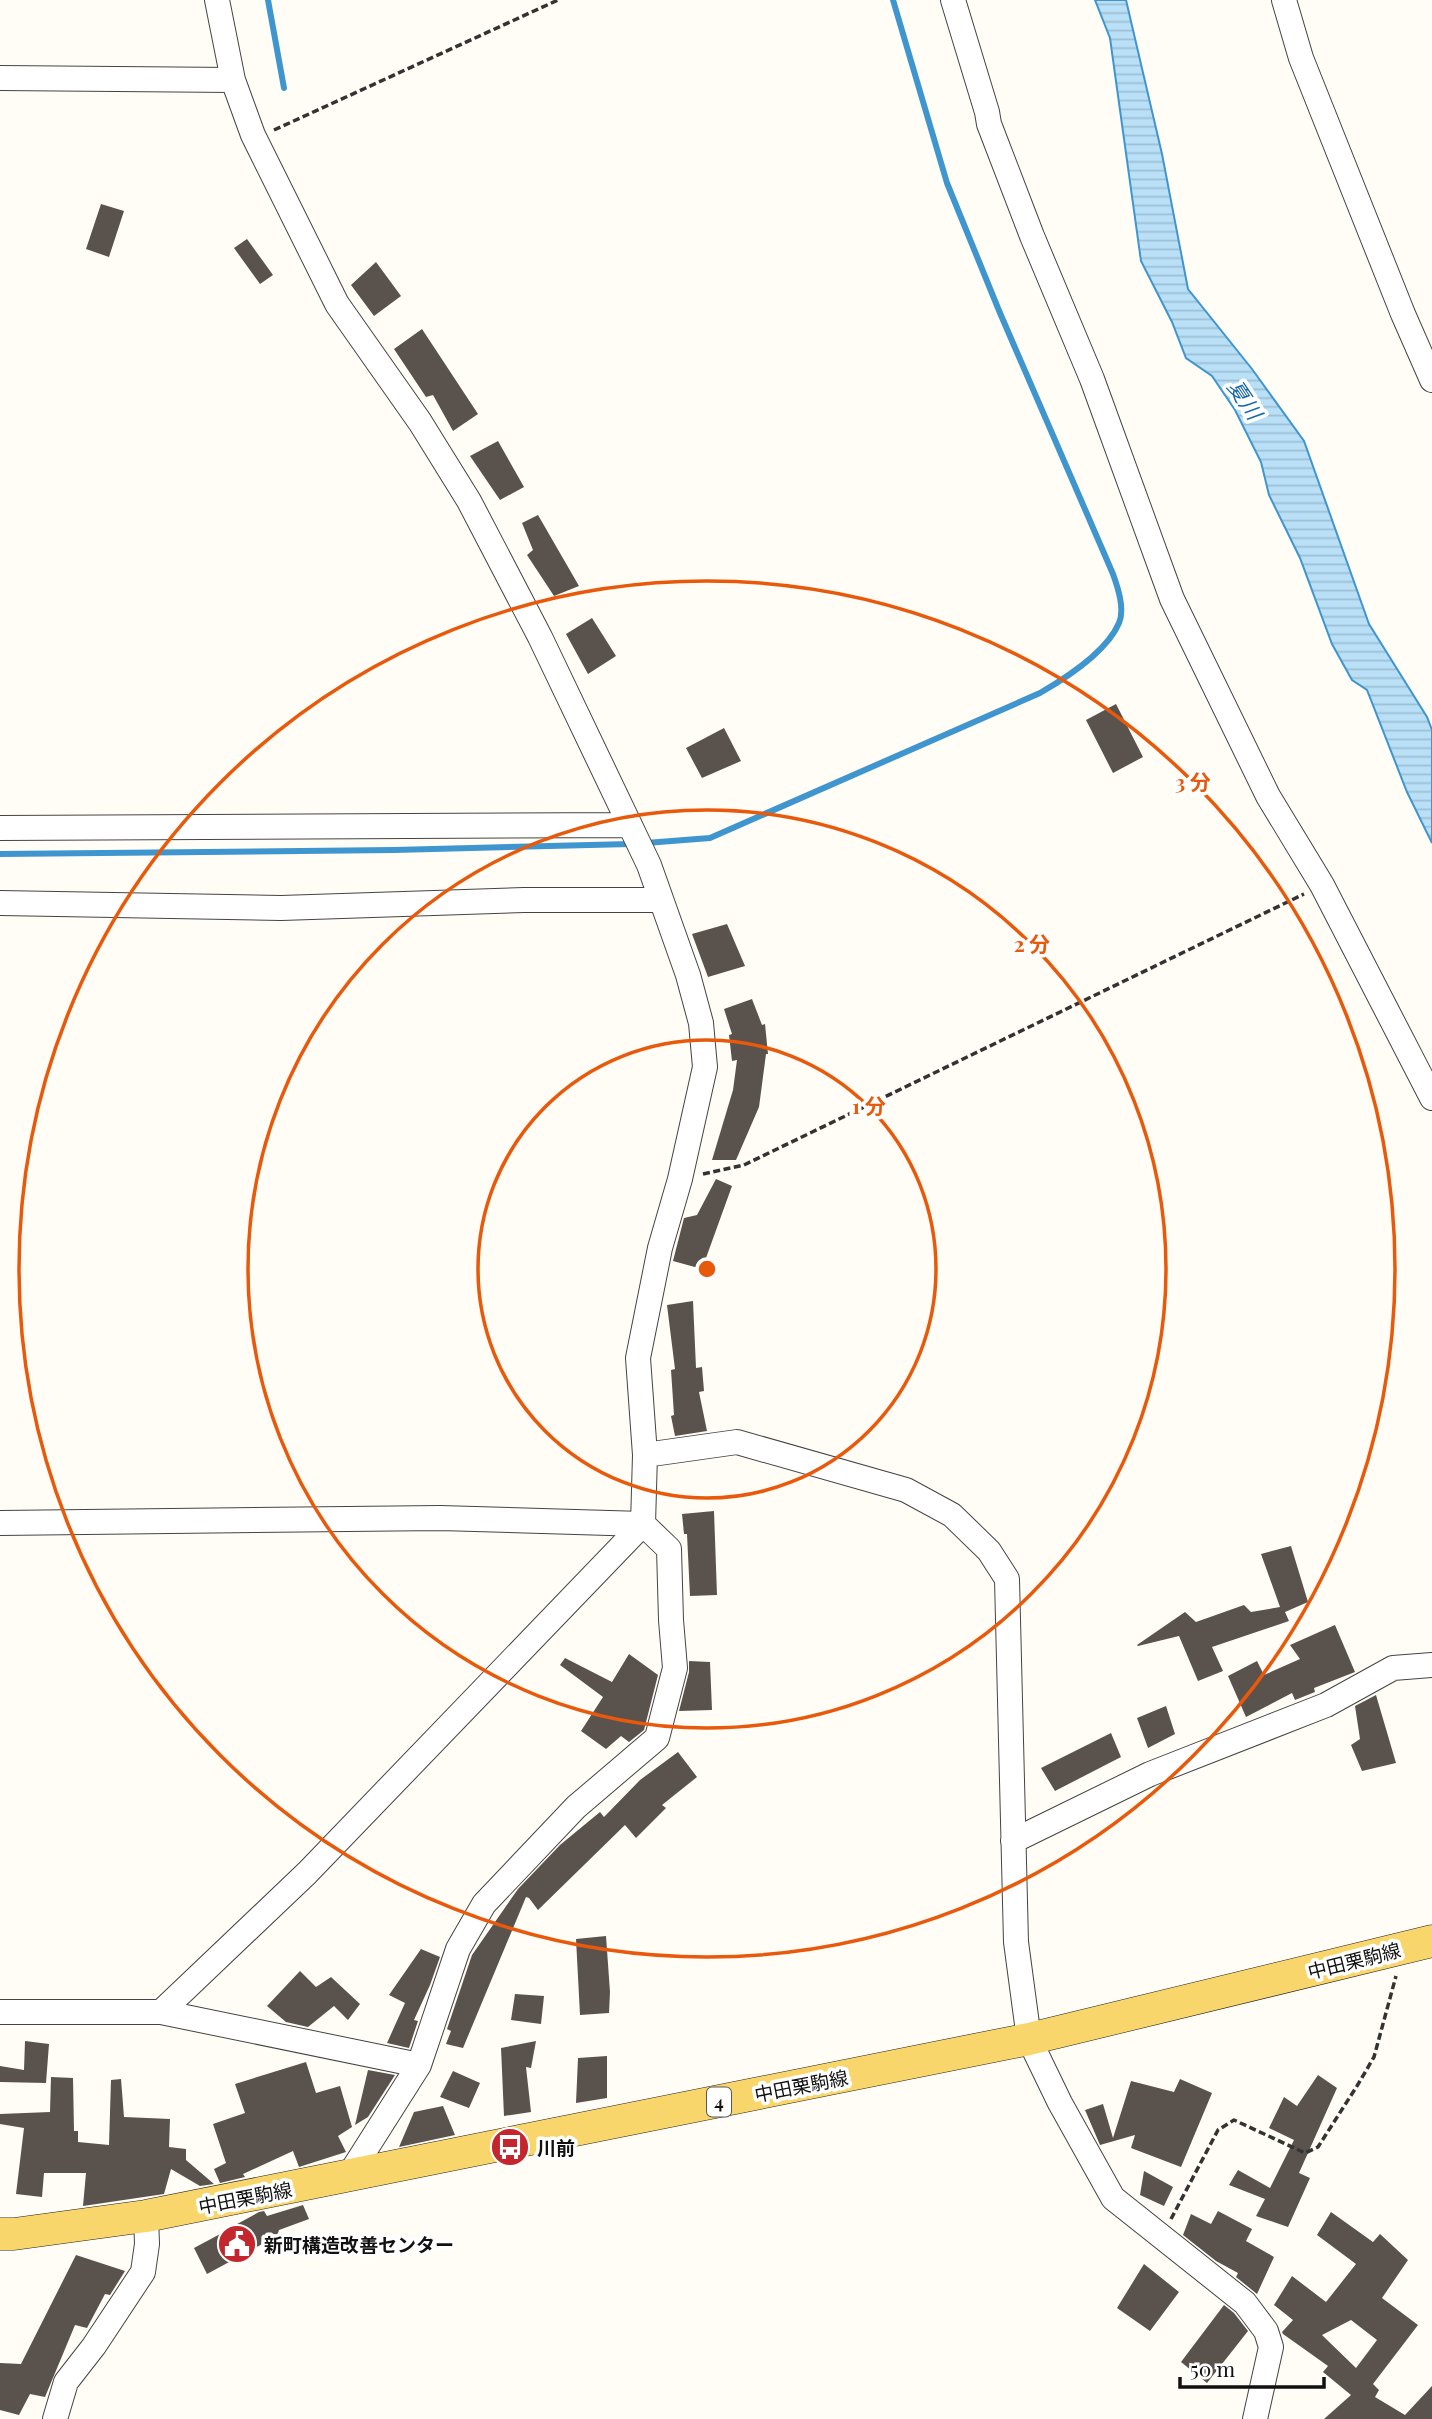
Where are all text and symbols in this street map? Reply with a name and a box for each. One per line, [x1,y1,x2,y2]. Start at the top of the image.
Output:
water label: 夏川 [1223,374,1270,426]
text: 3 分 [1175,767,1211,795]
text: 2 分 [1014,929,1050,957]
text: 1 分 [852,1091,886,1119]
centre of rings [695,1257,719,1281]
street label: 中田栗駒線 [1305,1936,1403,1984]
street label: 中田栗駒線 [752,2063,850,2107]
road number: 4 [707,2088,731,2116]
bus stop icon: 川前 [489,2126,531,2168]
place label: 川前 [537,2134,575,2160]
street label: 中田栗駒線 [196,2175,294,2219]
public building icon: 新町構造改善センター [216,2223,258,2265]
place label: 新町構造改善センター [264,2231,454,2257]
scale bar [1180,2346,1324,2390]
text: 50 m [1190,2354,1236,2382]

